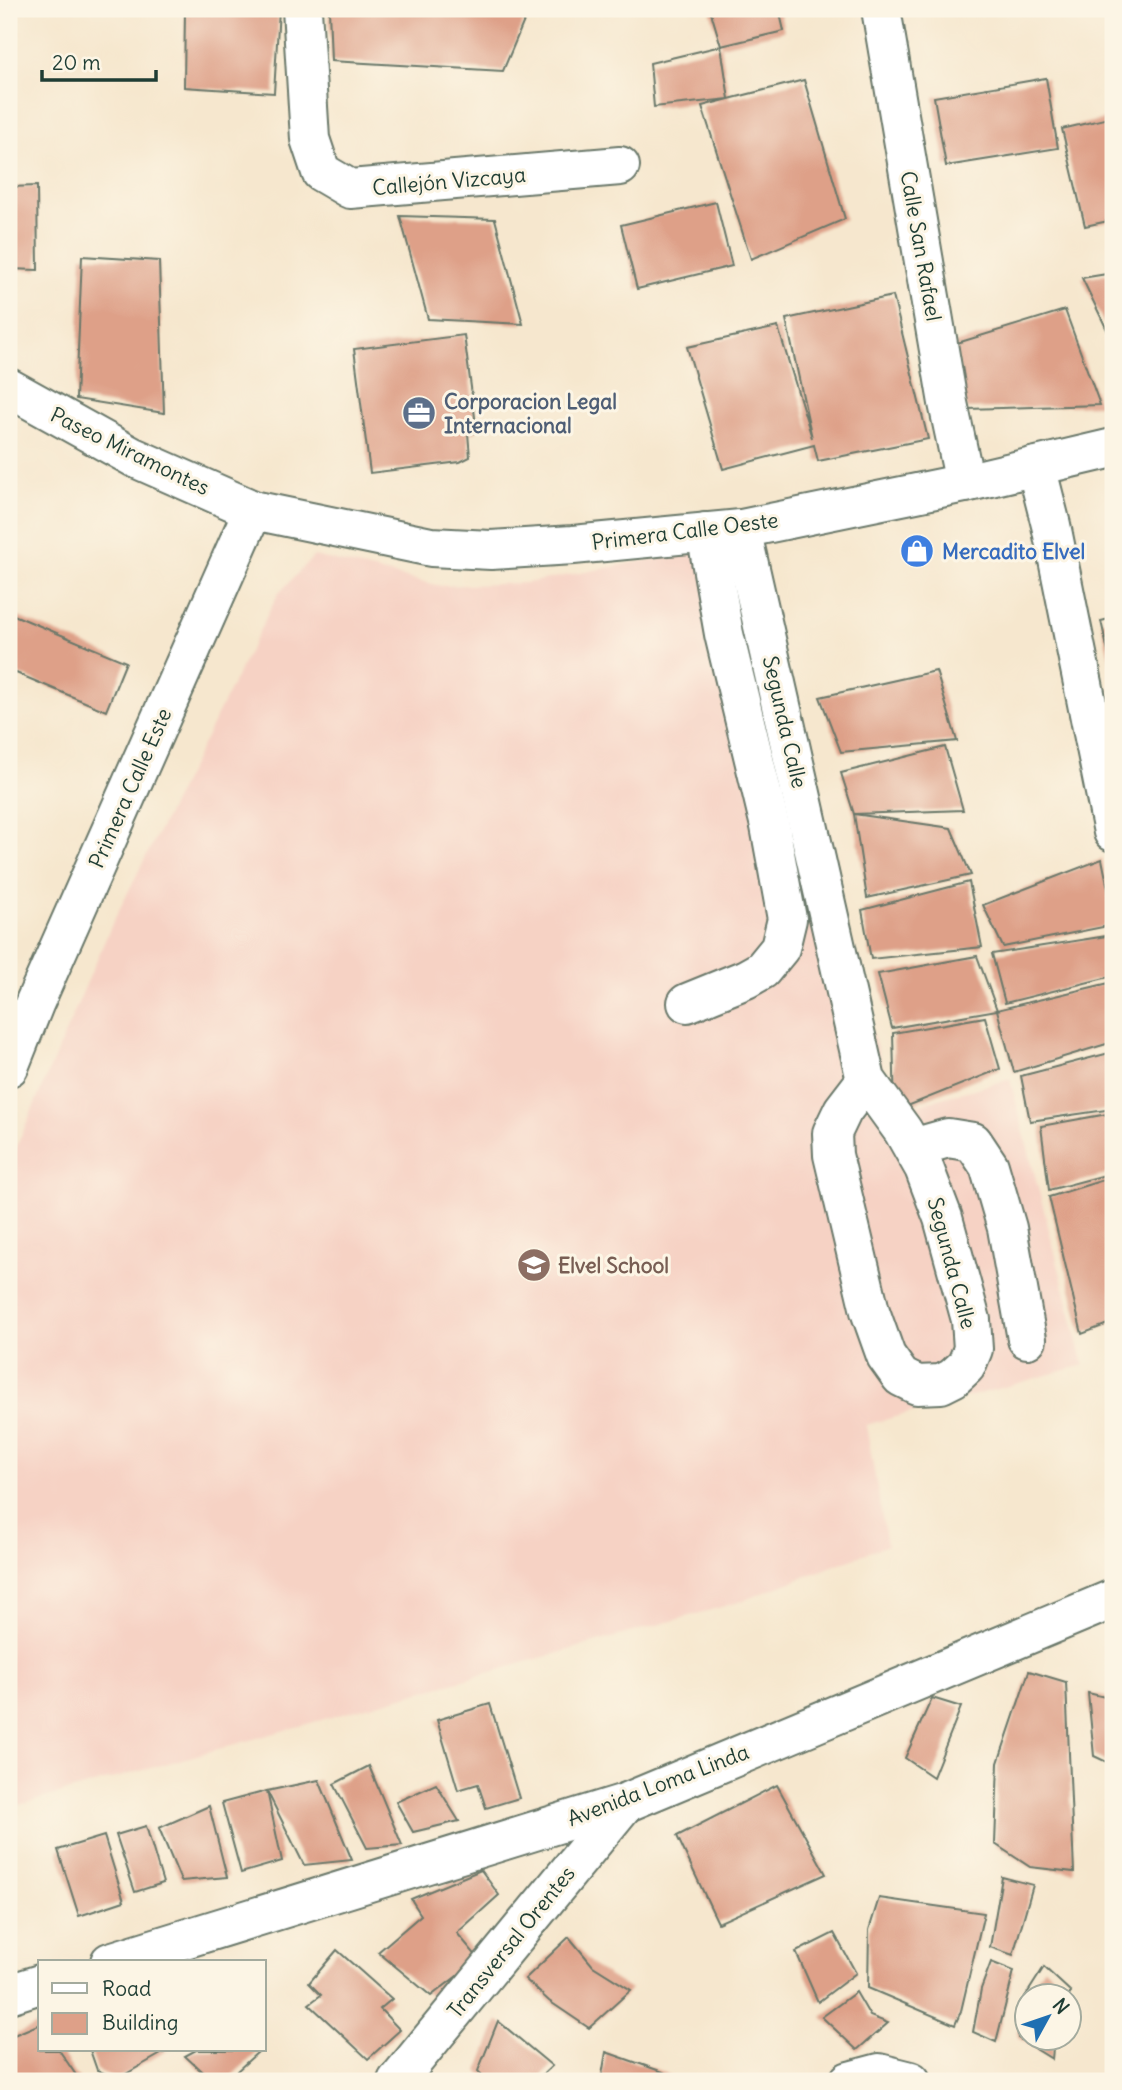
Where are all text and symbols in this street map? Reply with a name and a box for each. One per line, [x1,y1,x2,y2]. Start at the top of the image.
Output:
scale bar [42,38,156,82]
text: 20 m [52,49,101,76]
street label: Callejón Vizcaya [371,161,527,201]
street label: Calle San Rafael [895,169,947,323]
place label: Corporacion Legal Internacional [444,388,617,439]
office icon: Corporacion Legal Internacional [400,394,438,432]
street label: Paseo Miramontes [46,401,214,501]
street label: Primera Calle Oeste [590,506,780,556]
shop icon: Mercadito Elvel [898,532,936,570]
place label: Mercadito Elvel [942,538,1085,565]
street label: Segunda Calle [757,653,813,791]
street label: Primera Calle Este [83,704,177,872]
street label: Segunda Calle [922,1194,982,1332]
school or university icon: Elvel School [515,1246,553,1284]
place label: Elvel School [558,1252,669,1279]
street label: Avenida Loma Linda [564,1738,752,1832]
street label: Transversal Orentes [441,1860,581,2024]
legend [38,1960,266,2052]
text: Road [102,1975,151,2002]
north arrow [1014,1982,1084,2052]
text: N [1048,1993,1074,2019]
text: Building [102,2009,178,2036]

